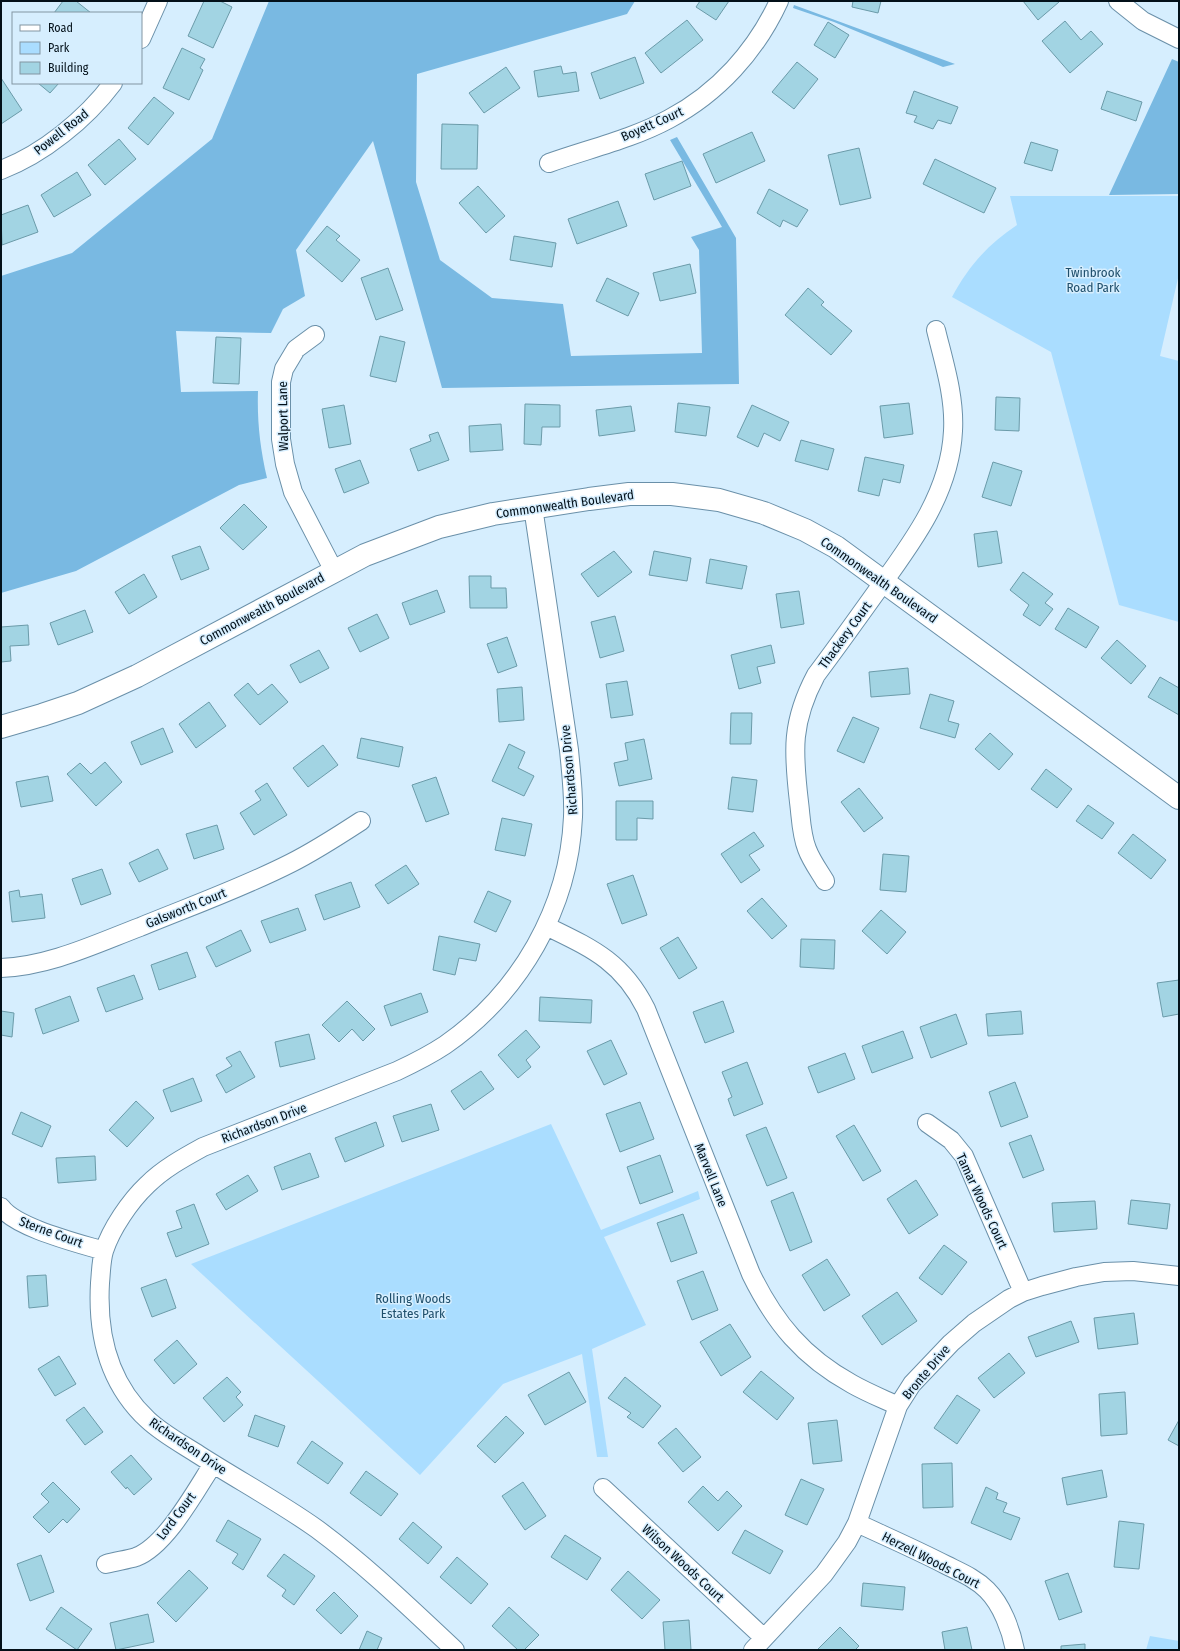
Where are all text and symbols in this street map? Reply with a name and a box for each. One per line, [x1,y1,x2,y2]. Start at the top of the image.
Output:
legend [12,12,142,84]
text: Road [48,21,73,35]
text: Park [48,41,70,55]
text: Building [48,61,89,75]
street label: Boyett Court [619,103,686,144]
street label: Powell Road [31,106,91,158]
park label: Twinbrook Road Park [1065,265,1121,295]
street label: Walport Lane [275,381,291,451]
street label: Commonwealth Boulevard [495,487,635,521]
street label: Commonwealth Boulevard [818,534,940,626]
street label: Commonwealth Boulevard [197,570,327,648]
street label: Thackery Court [816,598,875,671]
street label: Richardson Drive [558,724,580,816]
street label: Galsworth Court [144,885,229,931]
street label: Richardson Drive [219,1100,309,1146]
street label: Marvell Lane [691,1141,731,1209]
street label: Tamar Woods Court [953,1151,1011,1252]
street label: Sterne Court [17,1214,86,1251]
park label: Rolling Woods Estates Park [375,1291,451,1321]
street label: Bronte Drive [899,1342,953,1402]
street label: Richardson Drive [146,1415,230,1477]
street label: Lord Court [153,1489,199,1543]
street label: Wilson Woods Court [639,1521,728,1605]
street label: Herzell Woods Court [880,1529,983,1591]

